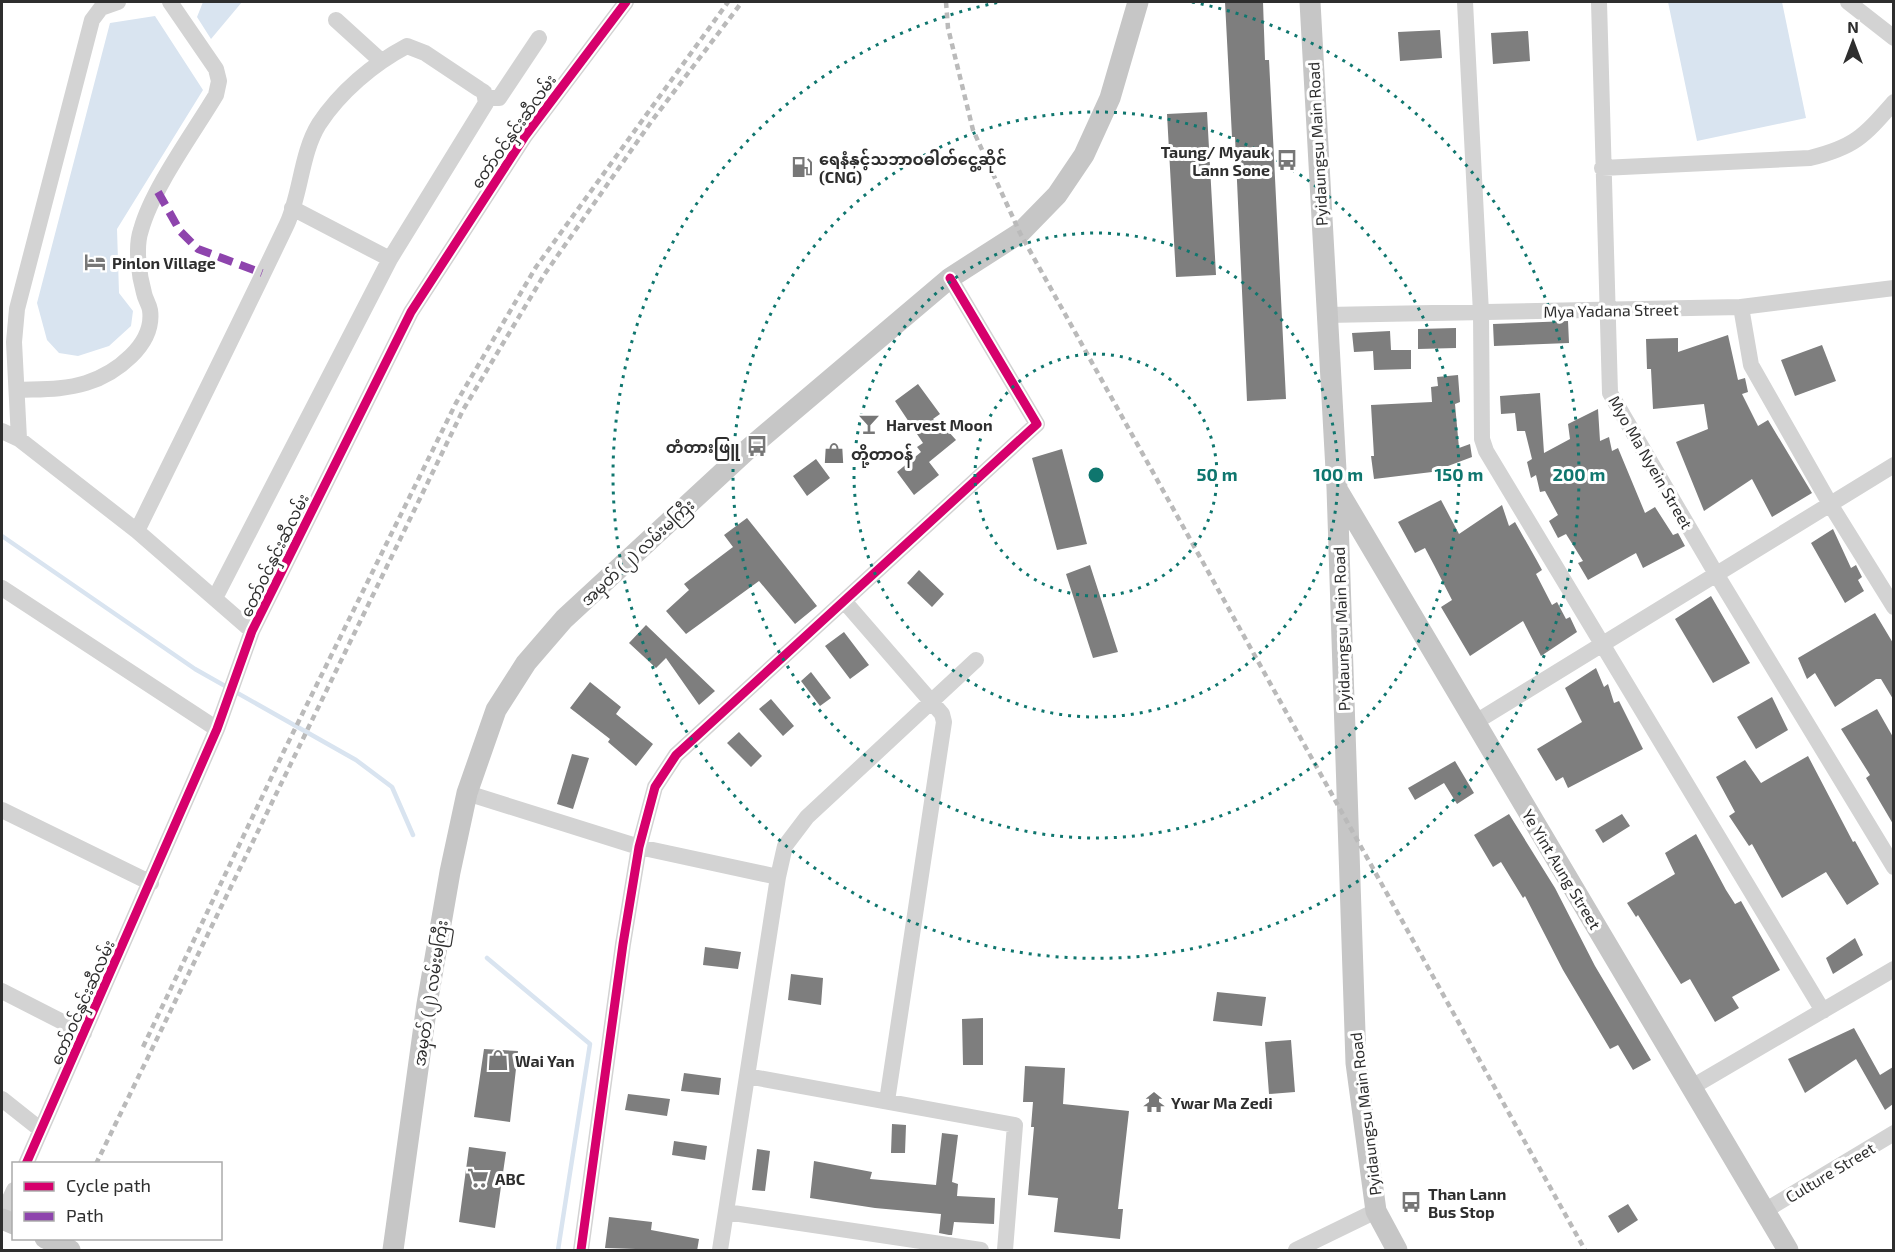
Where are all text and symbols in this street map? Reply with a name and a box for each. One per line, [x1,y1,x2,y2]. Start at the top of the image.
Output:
north arrow [1823,12,1883,72]
text: N [1847,17,1859,36]
street label: Pyidaungsu Main Road [1303,61,1331,227]
street label: တော်ဝင်နှင်းဆီလမ်း [466,70,564,195]
place label: Taung/ Myauk Lann Sone [1161,142,1270,179]
place label: ရေနံနှင့်သဘာဝဓါတ်ငွေ့ဆိုင် (CNG) [819,148,1007,186]
bus stop icon: Taung/ Myauk Lann Sone [1275,148,1299,172]
fuel station icon: ရေနံနှင့်သဘာဝဓါတ်ငွေ့ဆိုင် (CNG) [790,155,814,179]
hotel icon: Pinlon Village [83,250,107,274]
place label: Pinlon Village [112,253,216,272]
street label: Mya Yadana Street [1543,299,1679,321]
street label: Myo Ma Nyein Street [1605,392,1697,532]
bar icon: Harvest Moon [857,412,881,436]
place label: Harvest Moon [886,415,993,434]
bus stop icon: တံတားဖြူ [745,434,769,458]
place label: တံတားဖြူ [666,437,740,461]
shop icon: တို့တာဝန် [822,441,846,465]
place label: တို့တာဝန် [851,443,913,468]
text: 50 m [1196,463,1238,485]
text: 100 m [1313,463,1363,485]
text: 150 m [1435,463,1483,485]
text: 200 m [1553,463,1605,485]
centre of rings [1086,465,1106,485]
street label: တော်ဝင်နှင်းဆီလမ်း [235,490,317,622]
street label: အမှတ် (၂) လမ်းမကြီး [576,494,702,614]
street label: Pyidaungsu Main Road [1329,546,1353,712]
street label: Ye Yint Aung Street [1519,805,1605,933]
street label: အမှတ် (၂) လမ်းမကြီး [408,918,457,1068]
street label: တော်ဝင်နှင်းဆီလမ်း [45,936,124,1070]
street label: Pyidaungsu Main Road [1346,1031,1384,1197]
shop icon: Wai Yan [486,1048,510,1072]
place label: Wai Yan [515,1051,575,1070]
temple icon: Ywar Ma Zedi [1142,1090,1166,1114]
place label: Ywar Ma Zedi [1171,1093,1273,1112]
street label: Culture Street [1782,1138,1878,1206]
legend [12,1162,222,1240]
supermarket icon: ABC [466,1166,490,1190]
place label: ABC [495,1169,525,1188]
text: Cycle path [66,1174,151,1196]
place label: Than Lann Bus Stop [1428,1184,1506,1221]
bus stop icon: Than Lann Bus Stop [1399,1190,1423,1214]
text: Path [66,1204,104,1226]

